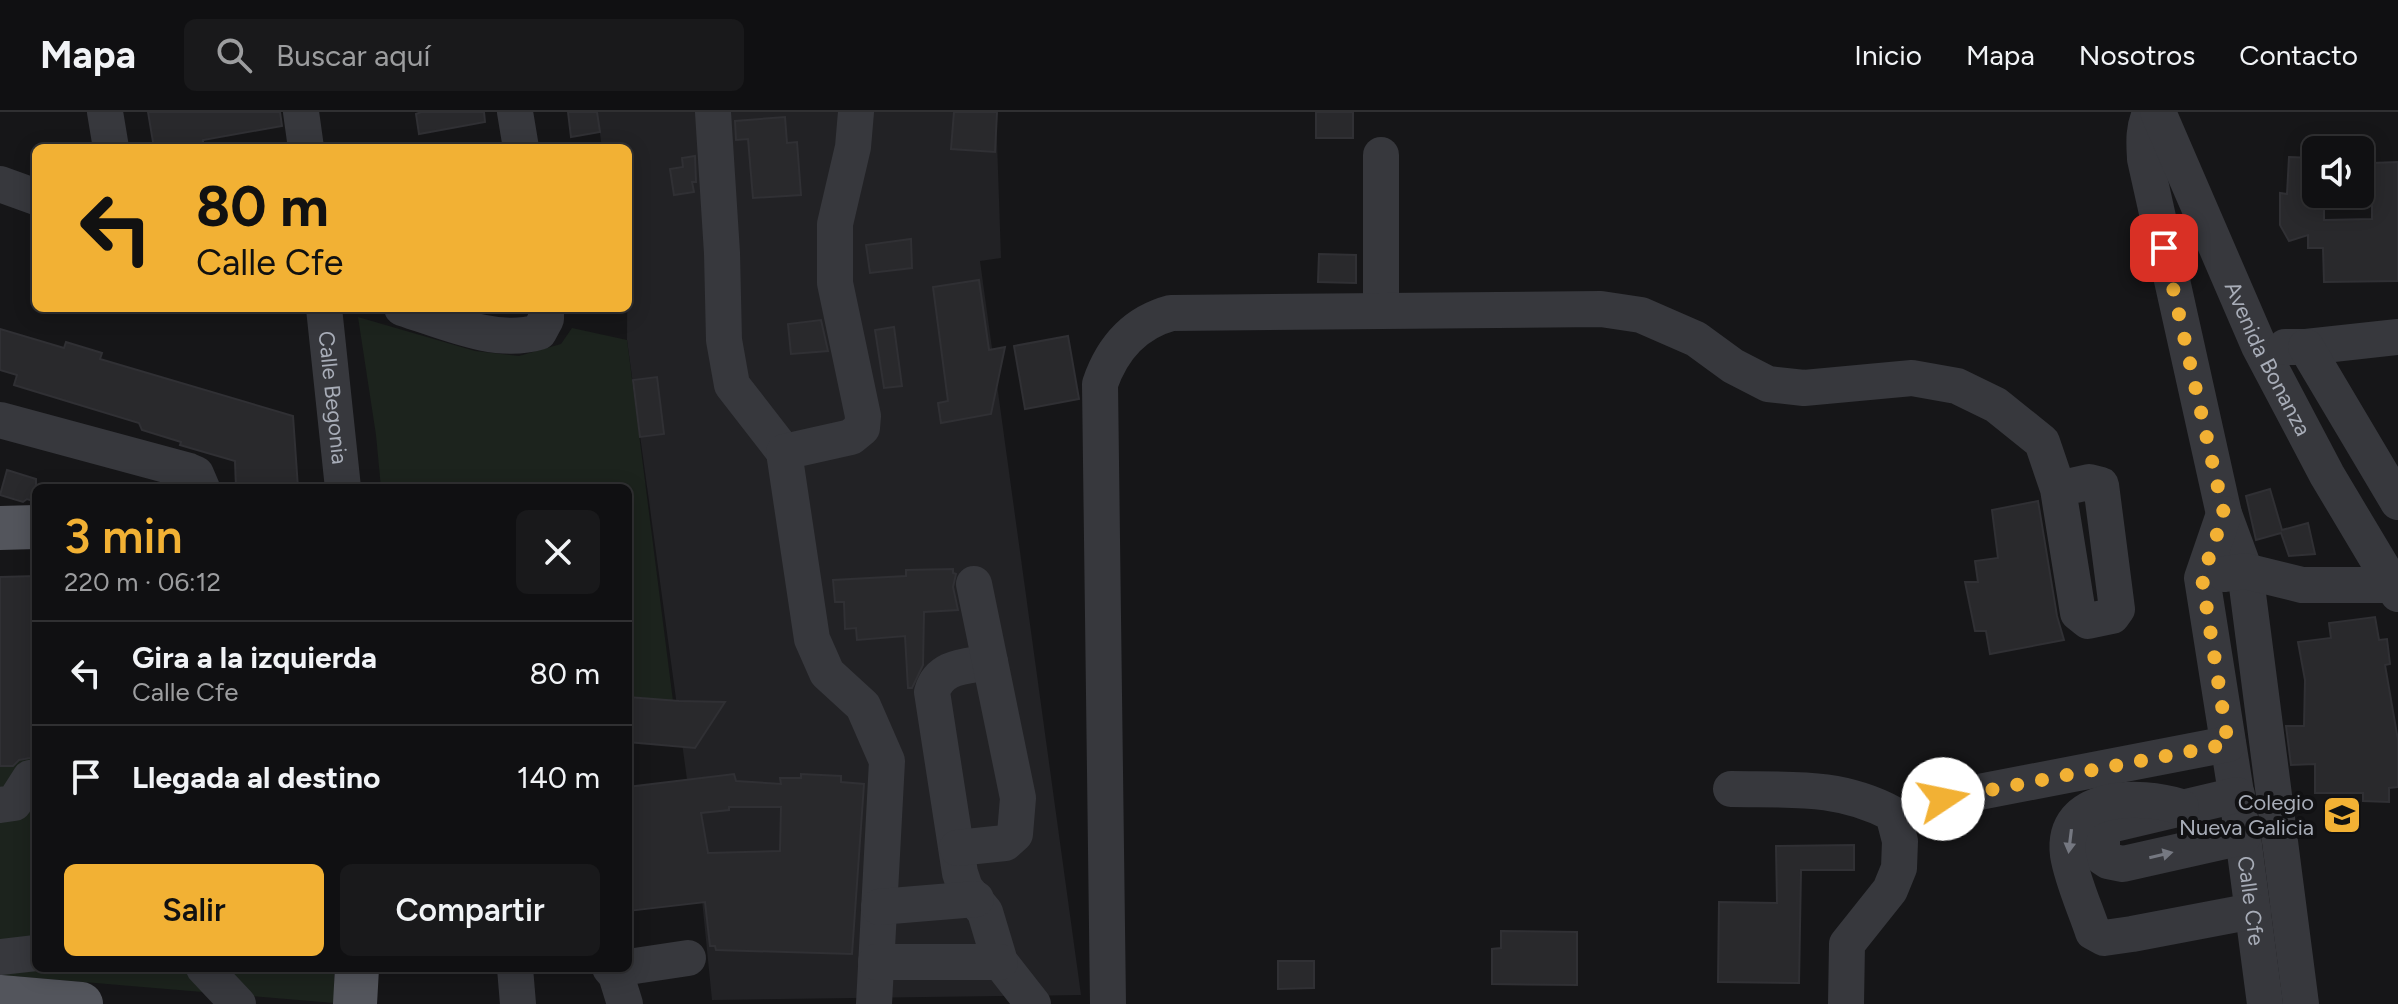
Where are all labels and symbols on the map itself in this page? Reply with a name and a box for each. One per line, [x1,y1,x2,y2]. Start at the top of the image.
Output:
pin [2130,214,2198,282]
street label: Avenida Bonanza [2219,277,2317,441]
street label: Calle Begonia [312,329,353,466]
position arrow [1901,757,1985,841]
place label: Colegio Nueva Galicia [2179,789,2314,841]
school or university icon: Colegio Nueva Galicia [2321,794,2363,836]
one-way arrow [2063,828,2076,853]
one-way arrow [2149,848,2174,861]
street label: Calle Cfe [2232,854,2270,947]

